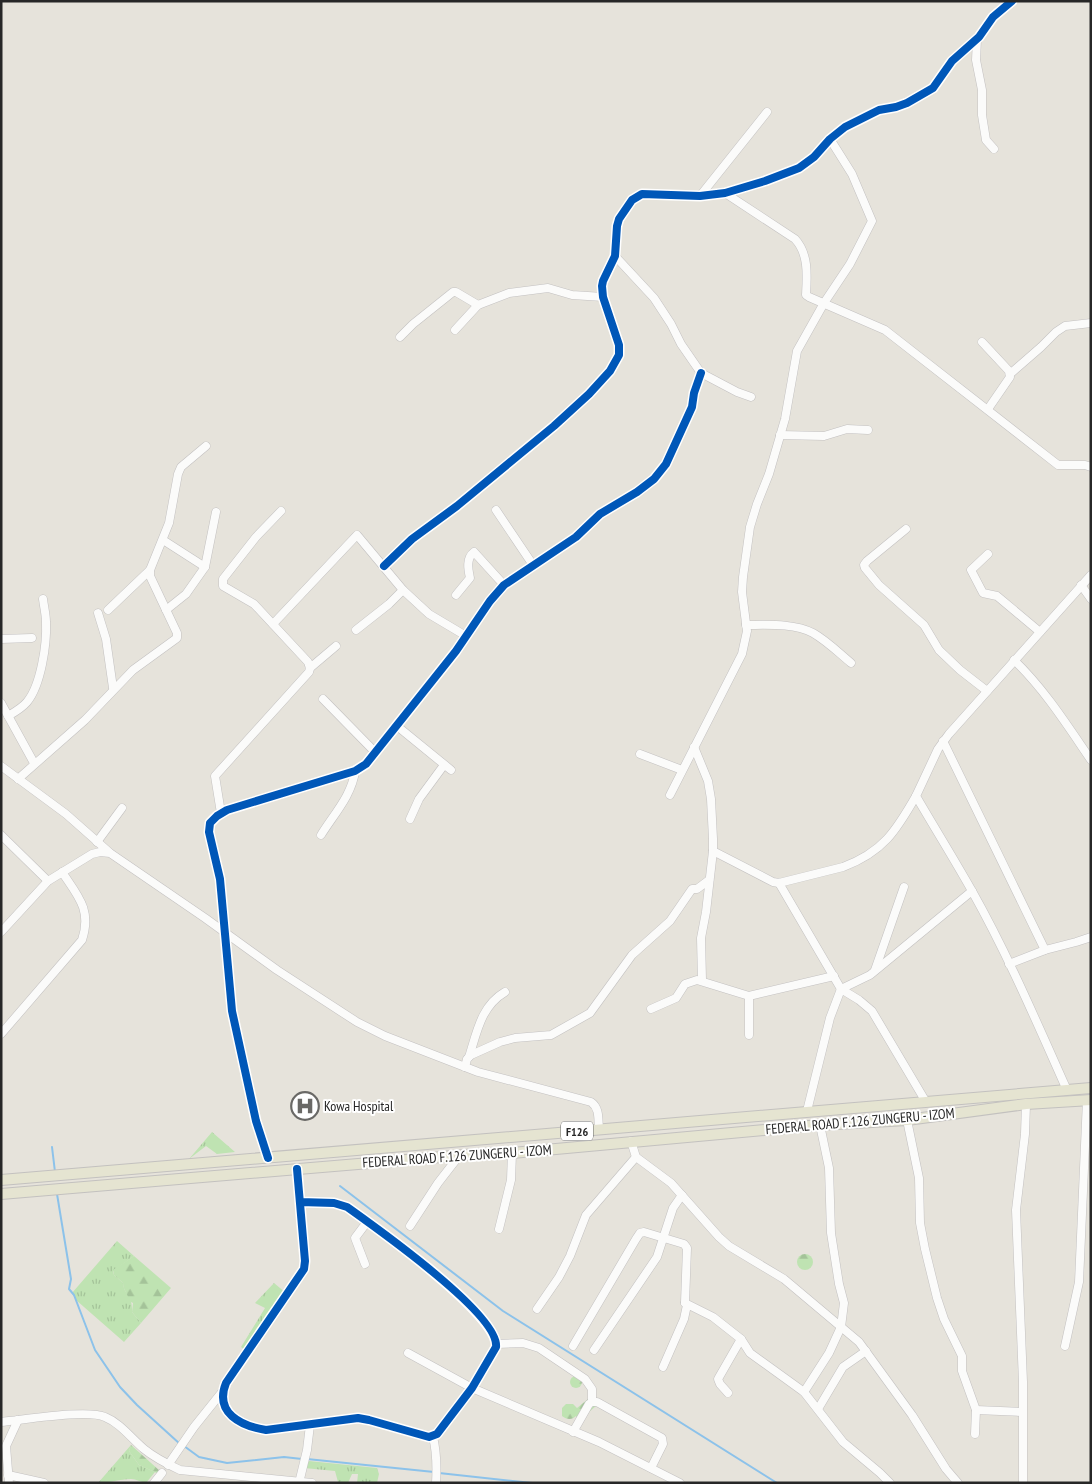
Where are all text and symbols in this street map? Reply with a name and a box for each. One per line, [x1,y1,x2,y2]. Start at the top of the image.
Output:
hospital icon: Kowa Hospital [290,1091,320,1121]
place label: Kowa Hospital [324,1097,394,1115]
street label: FEDERAL ROAD F.126 ZUNGERU - IZOM [765,1104,955,1138]
road number: F126 [561,1122,593,1140]
street label: FEDERAL ROAD F.126 ZUNGERU - IZOM [362,1140,552,1172]

